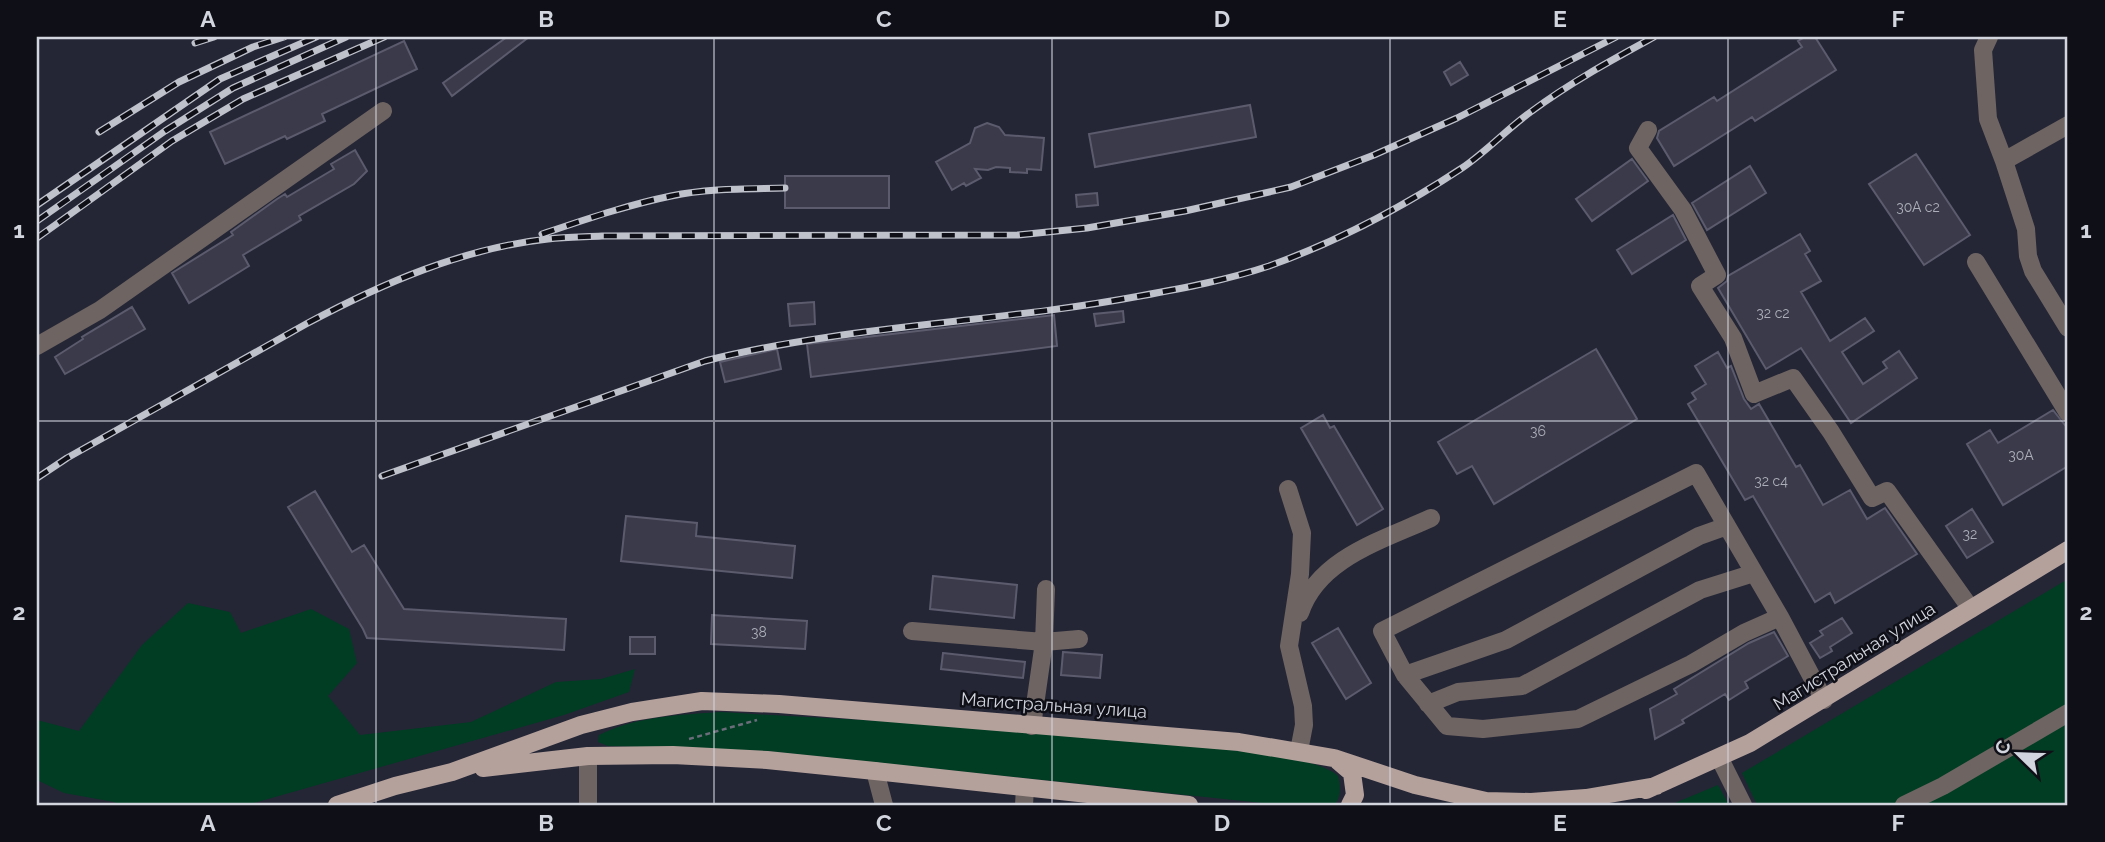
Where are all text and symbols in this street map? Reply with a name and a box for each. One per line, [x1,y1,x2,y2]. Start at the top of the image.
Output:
text: A [200,5,216,32]
text: B [538,5,554,32]
text: C [876,5,892,32]
text: D [1214,5,1230,32]
text: E [1553,5,1567,32]
text: F [1891,5,1905,32]
house number: 30А с2 [1896,199,1940,215]
text: 1 [13,216,25,243]
text: 1 [2080,216,2092,243]
house number: 32 с2 [1756,305,1790,321]
house number: 36 [1530,423,1546,439]
house number: 30А [2008,447,2034,463]
house number: 32 с4 [1754,473,1788,489]
house number: 32 [1963,526,1977,542]
text: 2 [13,598,25,625]
street label: Магистральная улица [1769,598,1939,714]
text: 2 [2080,598,2092,625]
house number: 38 [751,624,767,640]
street label: Магистральная улица [960,688,1148,722]
north arrow [1982,720,2052,790]
text: С [1990,737,2015,758]
text: A [200,809,216,836]
text: B [538,809,554,836]
text: C [876,809,892,836]
text: D [1214,809,1230,836]
text: E [1553,809,1567,836]
text: F [1891,809,1905,836]

